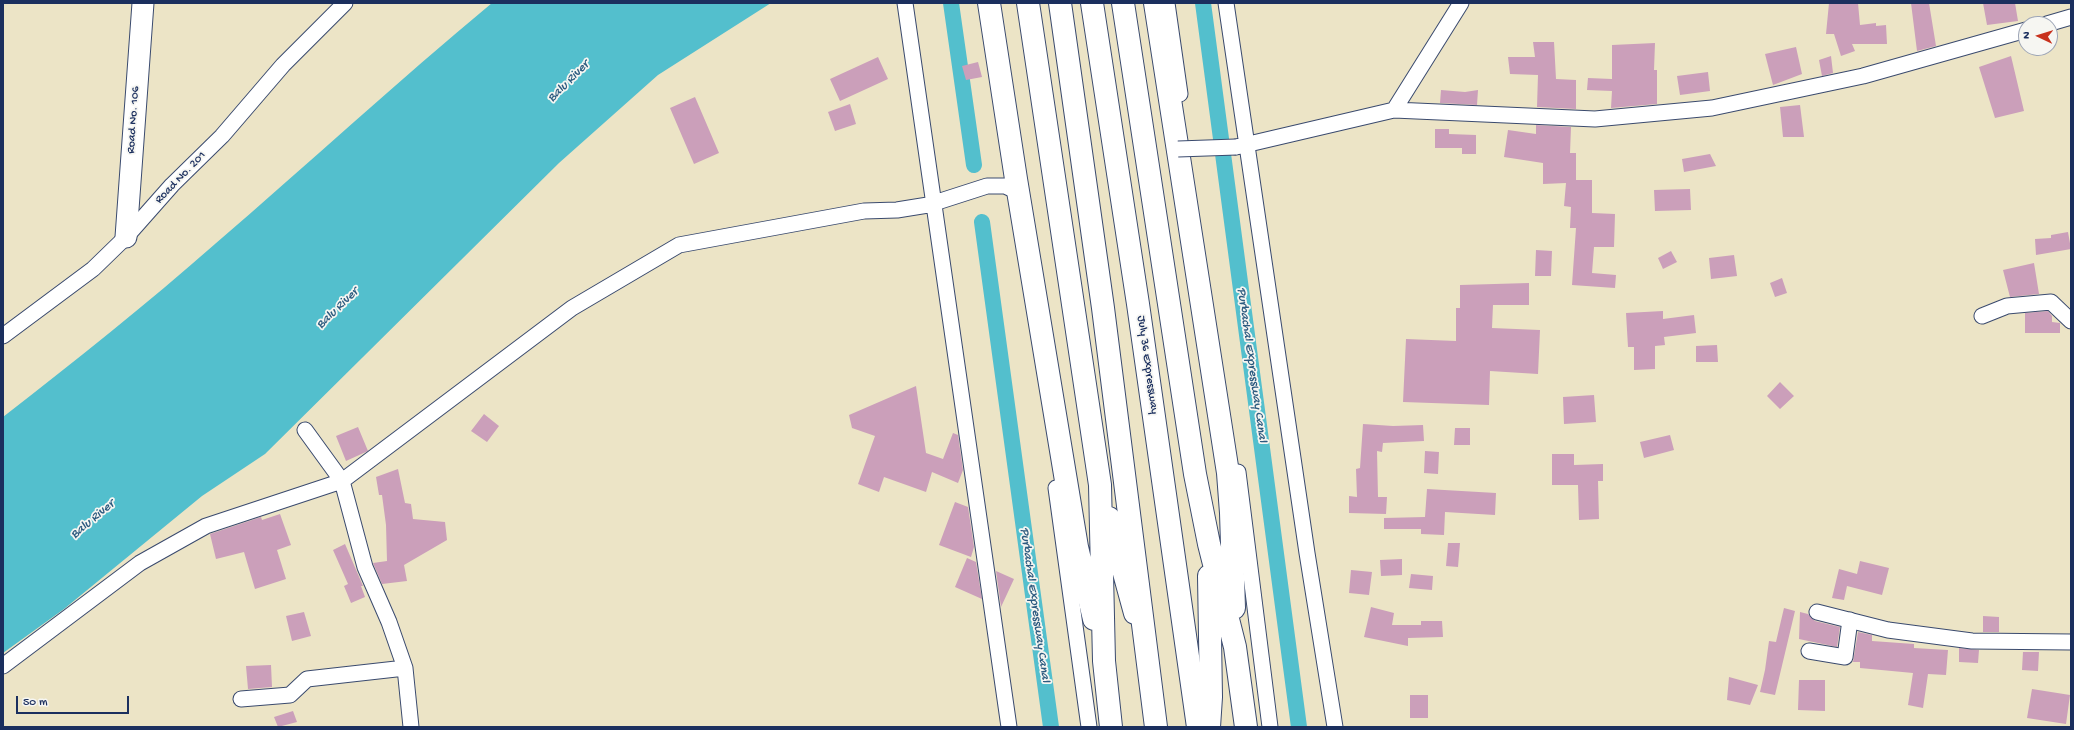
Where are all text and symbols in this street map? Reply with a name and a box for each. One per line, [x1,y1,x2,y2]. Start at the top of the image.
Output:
north arrow [2018,16,2058,56]
text: N [2021,31,2033,39]
water label: Balu River [545,58,593,106]
street label: Road No. 106 [124,86,144,154]
street label: Road No. 201 [152,149,210,207]
water label: Balu River [314,285,362,333]
water label: Purbachal Expressway Canal [1232,287,1270,443]
street label: July 36 Expressway [1133,315,1161,415]
water label: Balu River [68,497,118,543]
water label: Purbachal Expressway Canal [1015,527,1053,683]
scale bar [18,688,131,714]
text: 50 m [23,696,48,710]

